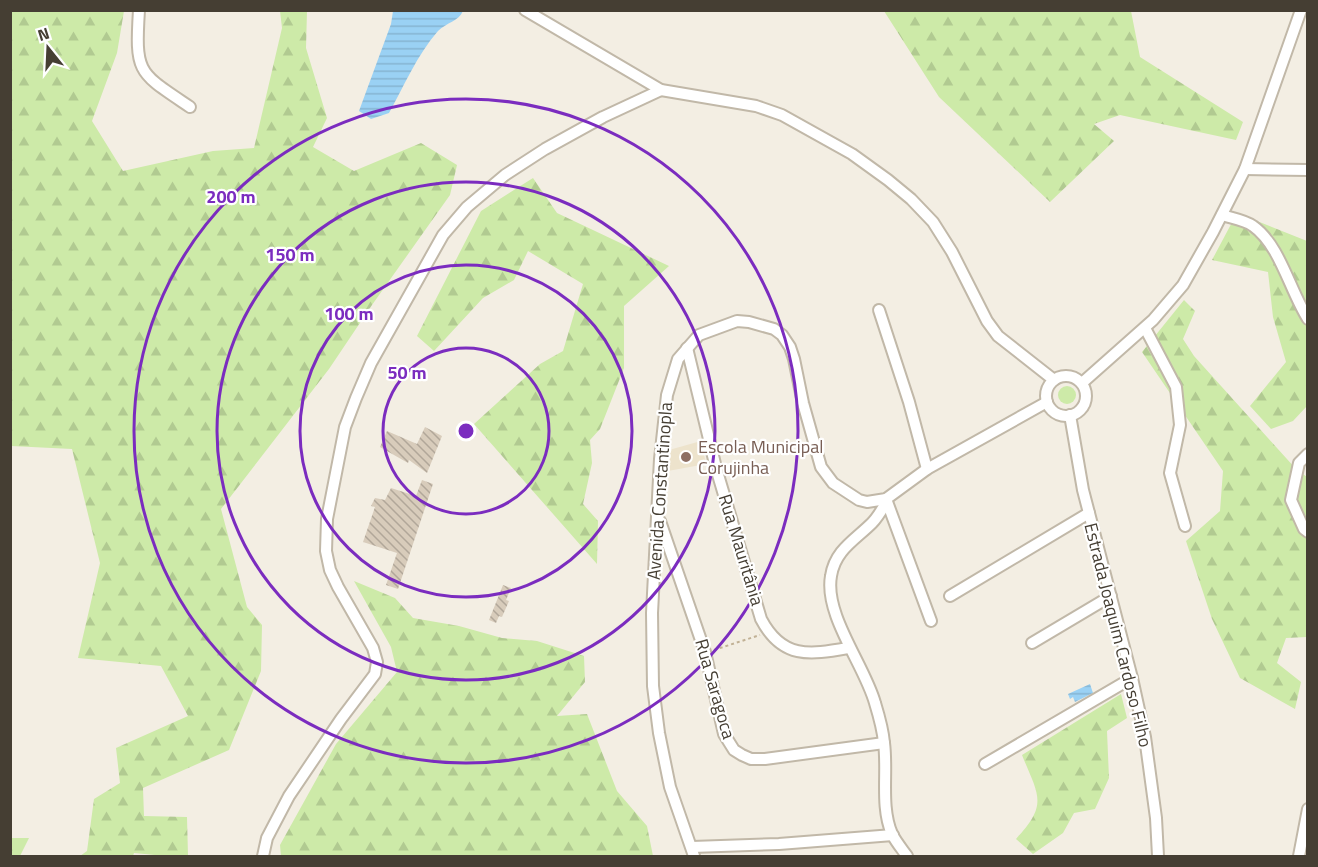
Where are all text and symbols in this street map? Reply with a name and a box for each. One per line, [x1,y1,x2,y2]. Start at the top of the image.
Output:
north arrow [18,18,78,78]
text: N [34,21,52,47]
text: 200 m [206,183,256,210]
text: 150 m [265,241,315,268]
text: 100 m [324,300,374,327]
text: 50 m [387,359,427,386]
street label: Avenida Constantinopla [640,401,679,581]
centre of rings [456,421,476,441]
place label: Escola Municipal Corujinha [698,433,823,481]
marker: Escola Municipal Corujinha [679,450,693,464]
street label: Rua Mauritânia [712,491,771,609]
street label: Estrada Joaquim Cardoso Filho [1078,520,1159,750]
street label: Rua Saragoca [688,636,743,742]

